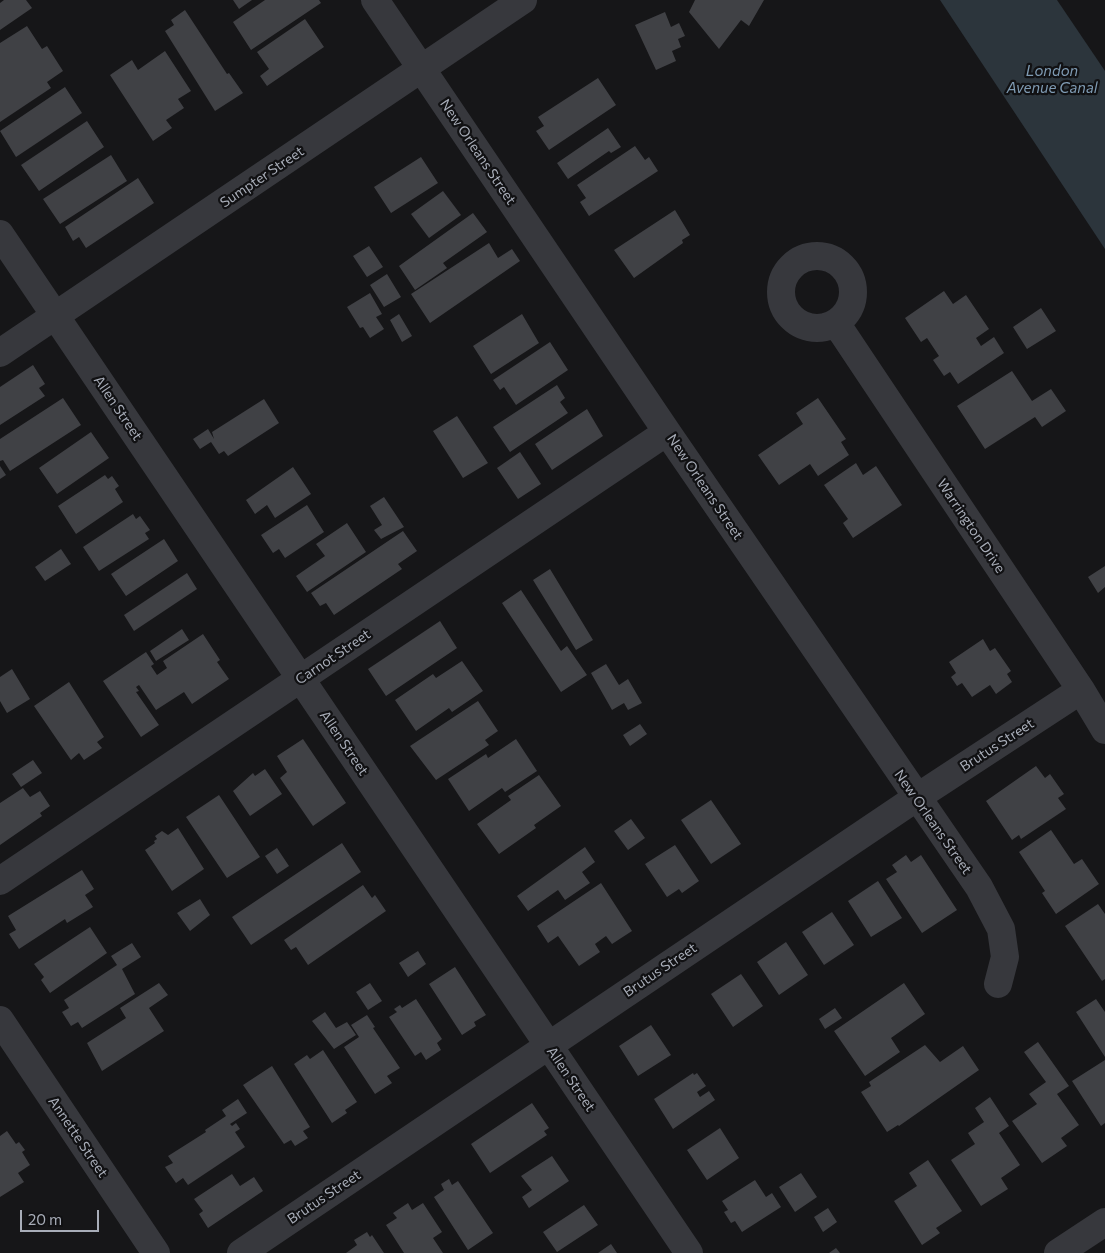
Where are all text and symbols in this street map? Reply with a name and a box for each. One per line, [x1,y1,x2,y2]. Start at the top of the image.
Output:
water label: London Avenue Canal [1006,62,1098,97]
street label: New Orleans Street [436,96,520,208]
street label: Sumpter Street [217,143,307,211]
street label: Allen Street [90,372,146,444]
street label: New Orleans Street [663,431,747,543]
street label: Warrington Drive [933,476,1009,576]
street label: Carnot Street [292,626,374,688]
street label: Allen Street [316,707,372,779]
street label: Brutus Street [957,715,1037,775]
street label: New Orleans Street [891,767,975,877]
street label: Brutus Street [620,939,700,1001]
street label: Allen Street [543,1043,599,1115]
street label: Annette Street [45,1093,111,1181]
street label: Brutus Street [284,1166,364,1228]
scale bar [22,1200,101,1232]
text: 20 m [28,1210,62,1228]

